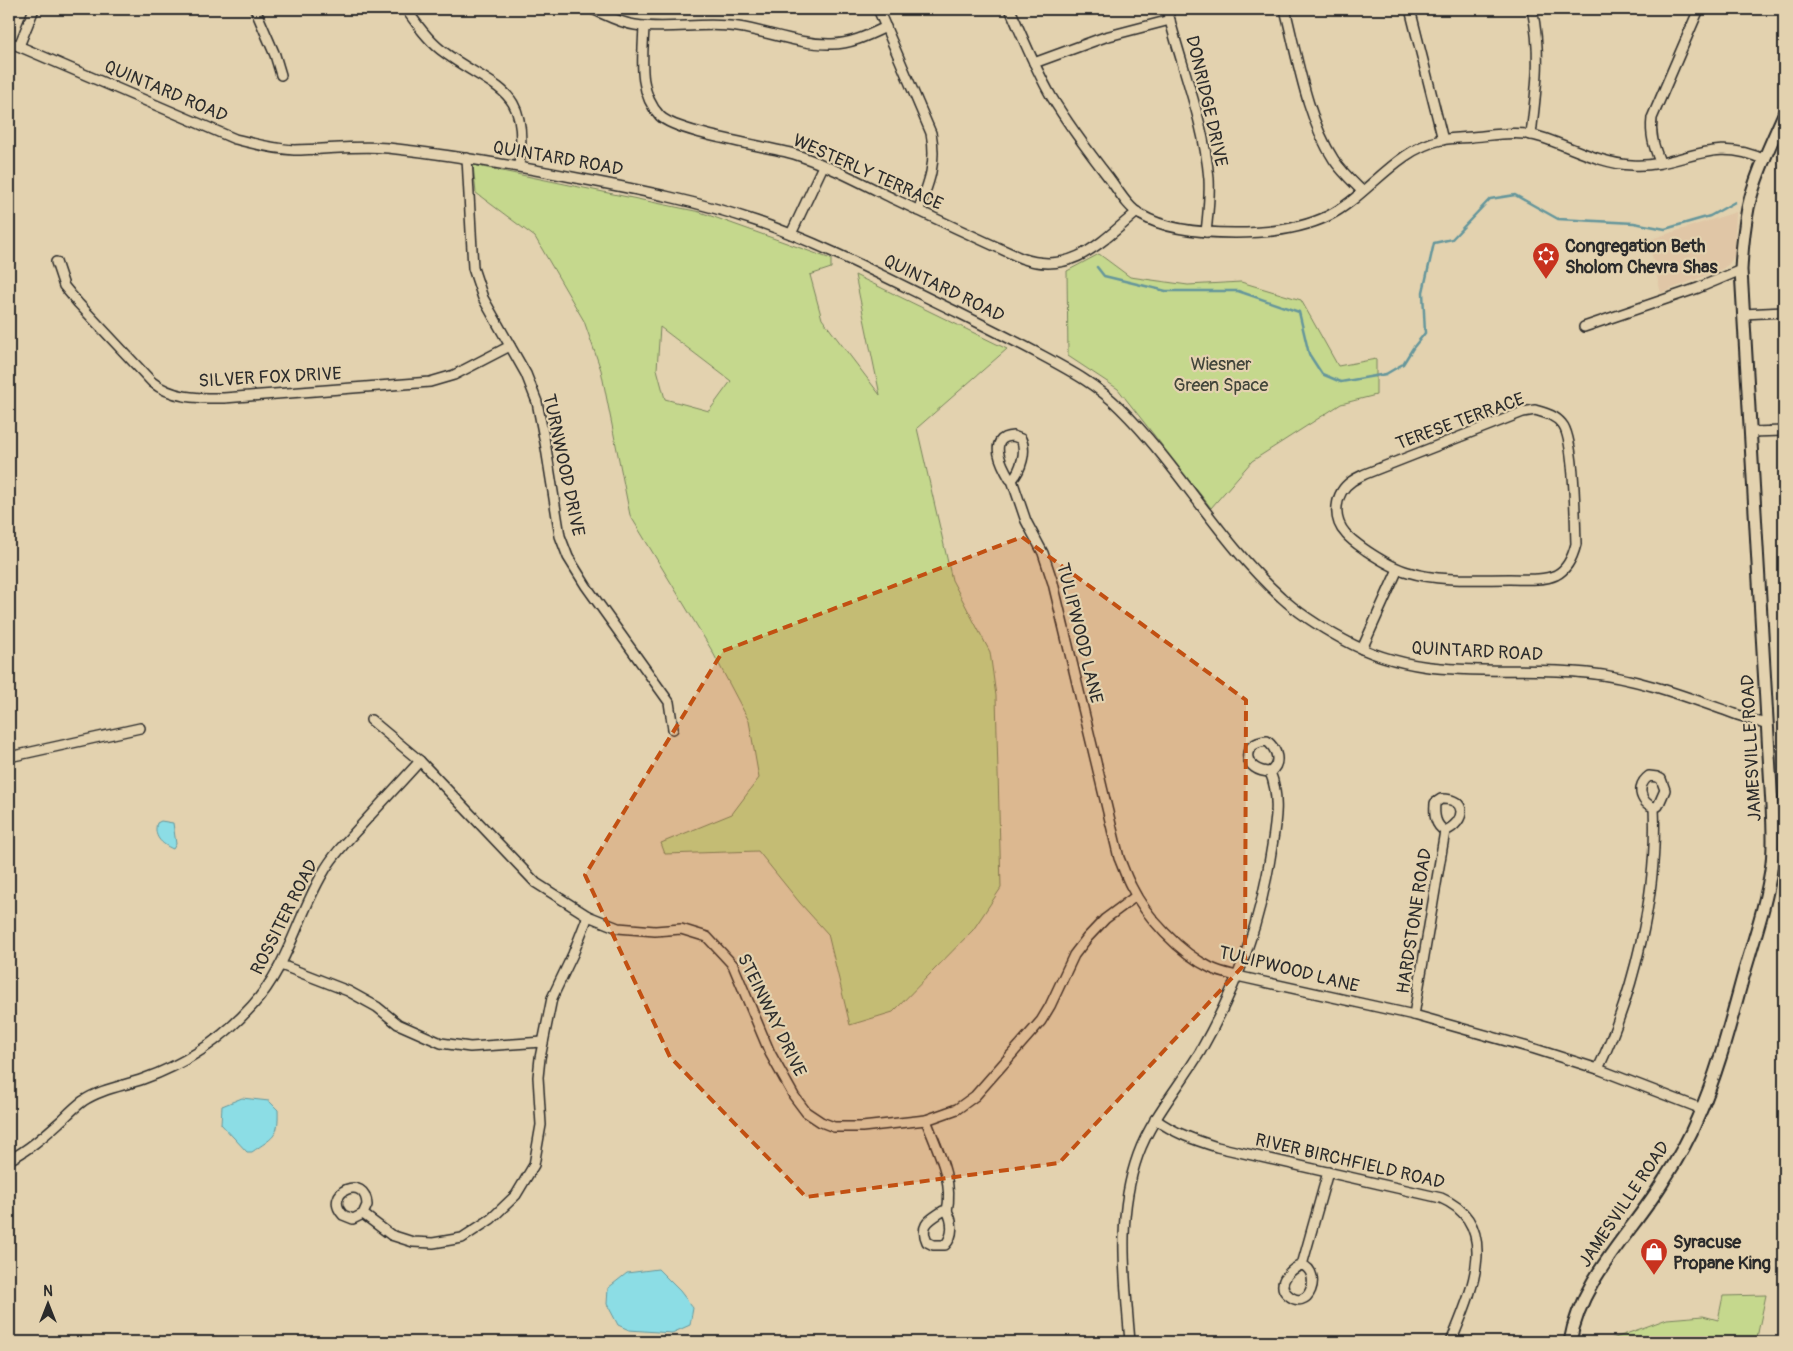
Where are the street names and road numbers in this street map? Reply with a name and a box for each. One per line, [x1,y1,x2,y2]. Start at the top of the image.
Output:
street label: DONRIDGE DRIVE [1180,33,1233,169]
street label: QUINTARD ROAD [101,55,231,128]
street label: WESTERLY TERRACE [789,129,946,216]
street label: QUINTARD ROAD [491,136,625,181]
street label: QUINTARD ROAD [880,249,1008,328]
street label: SILVER FOX DRIVE [198,362,342,393]
street label: TERESE TERRACE [1393,388,1528,455]
street label: TURNWOOD DRIVE [537,392,590,538]
street label: TULIPWOOD LANE [1051,561,1108,706]
street label: QUINTARD ROAD [1411,637,1543,666]
street label: JAMESVILLE ROAD [1736,674,1767,822]
street label: HARDSTONE ROAD [1392,847,1437,995]
street label: ROSSITER ROAD [246,856,323,979]
street label: TULIPWOOD LANE [1216,941,1361,998]
street label: STEINWAY DRIVE [732,950,811,1081]
street label: RIVER BIRCHFIELD ROAD [1253,1129,1447,1194]
street label: JAMESVILLE ROAD [1574,1137,1675,1272]

